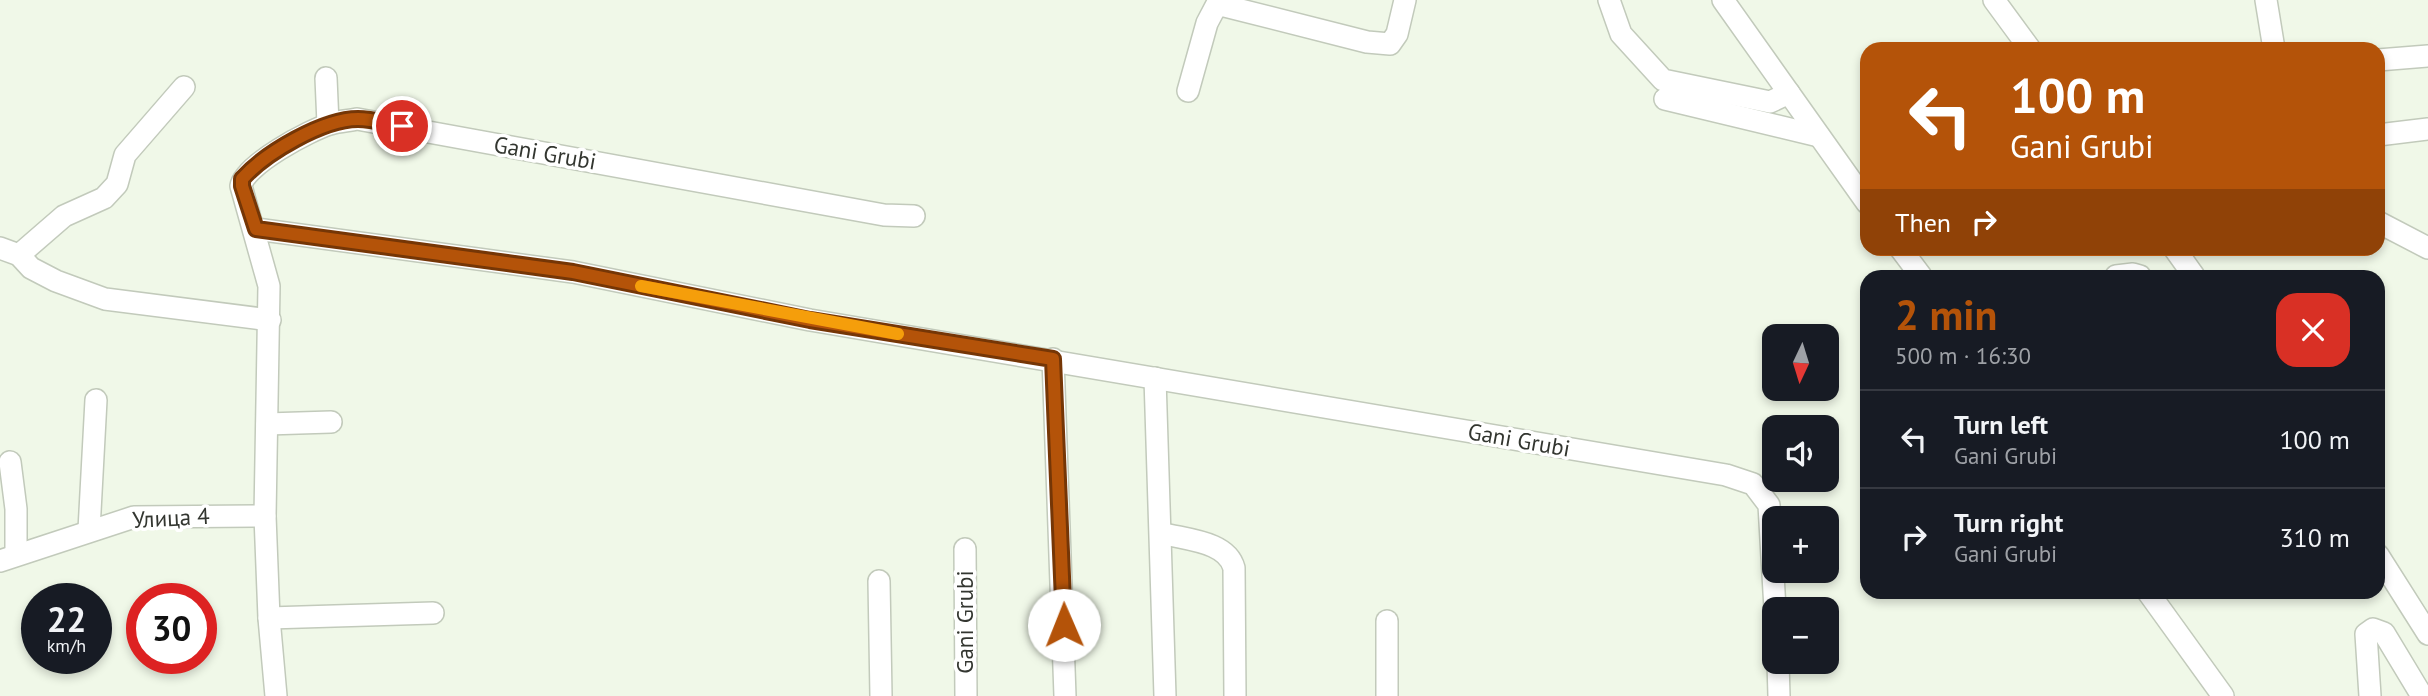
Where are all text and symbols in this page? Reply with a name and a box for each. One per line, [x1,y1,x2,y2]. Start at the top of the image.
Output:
text: 100 m [2010,63,2145,127]
icon: left [1895,70,1986,161]
pin [372,96,432,156]
icon: arrive [383,107,421,145]
text: Gani Grubi [2010,125,2154,167]
street label: Gani Grubi [492,129,598,176]
icon: right [1965,203,2003,241]
text: Then [1895,206,1951,239]
text: 2 min [1895,287,1997,342]
button: close [2276,293,2350,367]
north arrow [1762,324,1839,401]
map controls [1762,324,1839,674]
text: 500 m · 16:30 [1895,341,2031,370]
text: Turn left [1954,408,2048,441]
button: sound [1762,415,1839,492]
street label: Gani Grubi [1466,416,1572,463]
icon: left [1895,420,1933,458]
text: 100 m [2279,423,2350,456]
text: Gani Grubi [1954,441,2057,470]
street label: Улица 4 [132,501,211,534]
button: + [1762,506,1839,583]
text: Turn right [1954,506,2063,539]
icon: right [1895,518,1933,556]
text: 310 m [2279,521,2350,554]
text: Gani Grubi [1954,539,2057,568]
street label: Gani Grubi [950,570,979,674]
speed limit sign: 30 [126,583,217,674]
position arrow [1027,588,1101,662]
text: 22 [47,596,86,642]
button: − [1762,597,1839,674]
text: km/h [47,634,86,657]

